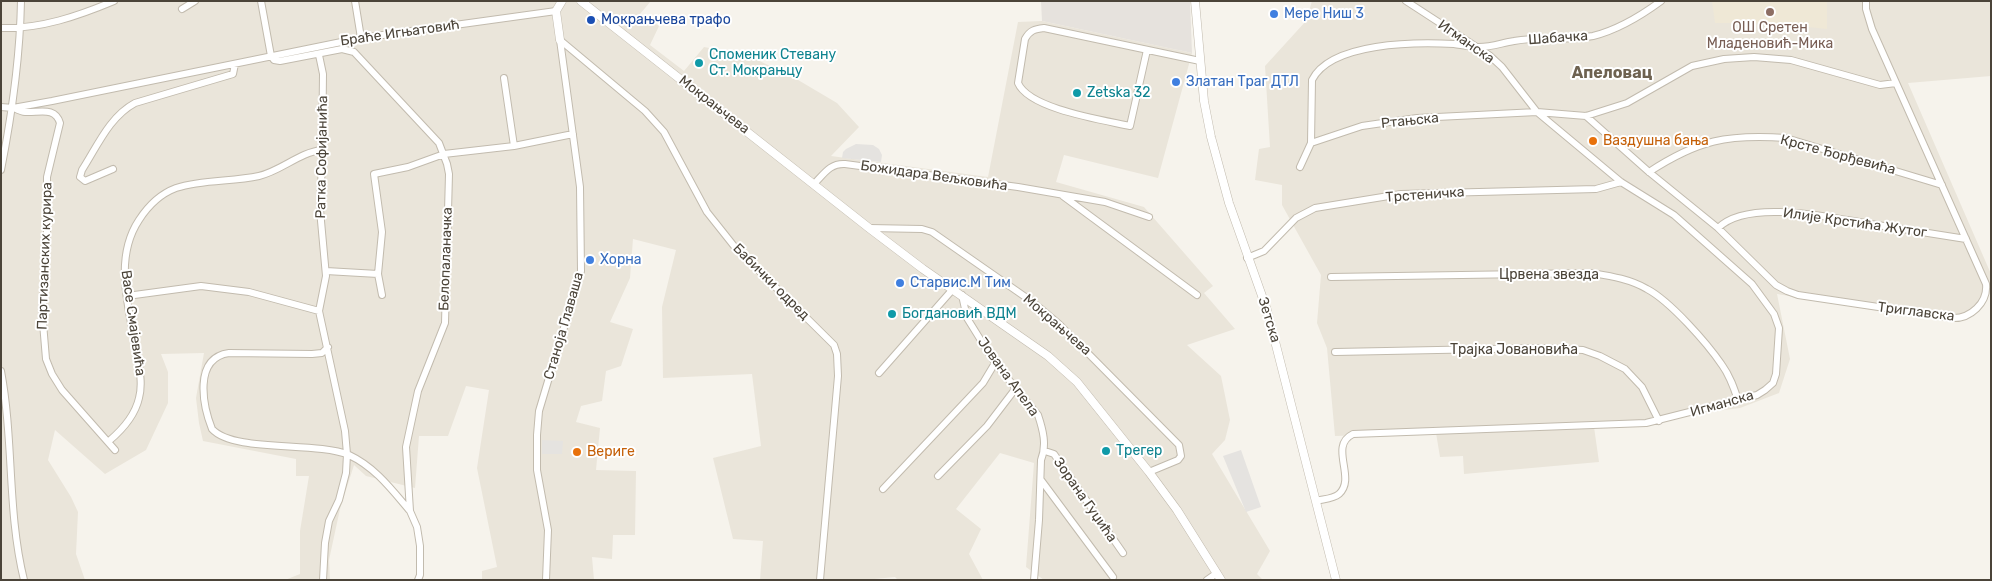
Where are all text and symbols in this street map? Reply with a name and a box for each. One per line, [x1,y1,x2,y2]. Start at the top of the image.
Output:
place label: Мере Ниш 3 [1284,6,1364,22]
marker: ОШ Сретен Младеновић-Мика [1764,6,1776,18]
marker: Мере Ниш 3 [1268,8,1280,20]
place label: Мокрањчева трафо [601,12,731,28]
marker: Мокрањчева трафо [585,14,597,26]
street label: Браће Игњатовић [339,16,461,50]
street label: Игманска [1434,16,1498,68]
place label: ОШ Сретен Младеновић-Мика [1707,20,1833,52]
street label: Шабачка [1528,28,1588,48]
place label: Споменик Стевану Ст. Мокрањцу [709,47,836,80]
marker: Споменик Стевану Ст. Мокрањцу [693,57,705,69]
district label: Апеловац [1572,63,1652,83]
street label: Мокрањчева [675,72,753,138]
place label: Златан Траг ДТЛ [1186,74,1299,90]
marker: Златан Траг ДТЛ [1170,76,1182,88]
place label: Zetska 32 [1087,85,1150,101]
marker: Zetska 32 [1071,87,1083,99]
street label: Ратка Софијанића [313,95,331,219]
street label: Ртањска [1380,110,1440,132]
street label: Крсте Ђорђевића [1778,132,1898,178]
place label: Ваздушна бања [1603,133,1709,149]
marker: Ваздушна бања [1587,135,1599,147]
street label: Божидара Вељковића [859,157,1009,195]
street label: Партизанских курира [34,182,56,330]
street label: Трстеничка [1385,184,1465,206]
street label: Илије Крстића Жутог [1782,205,1928,241]
street label: Белопаланачка [436,207,456,311]
street label: Бабички одред [729,240,813,324]
place label: Хорна [600,252,641,268]
marker: Хорна [584,254,596,266]
street label: Црвена звезда [1499,267,1599,283]
street label: Васе Смајевића [117,269,149,377]
street label: Станоја Главаша [541,270,587,382]
place label: Старвис.М Тим [910,275,1011,291]
marker: Старвис.М Тим [894,277,906,289]
street label: Мокрањчева [1019,291,1095,359]
street label: Зетска [1254,295,1284,345]
street label: Триглавска [1877,299,1955,325]
place label: Богдановић ВДМ [902,306,1017,322]
marker: Богдановић ВДМ [886,308,898,320]
street label: Јована Апела [974,334,1042,420]
street label: Трајка Јовановића [1450,342,1578,358]
street label: Игманска [1688,387,1756,421]
place label: Трегер [1116,443,1162,459]
place label: Вериге [587,444,635,460]
marker: Трегер [1100,445,1112,457]
marker: Вериге [571,446,583,458]
street label: Зорана Гуџића [1050,454,1120,546]

